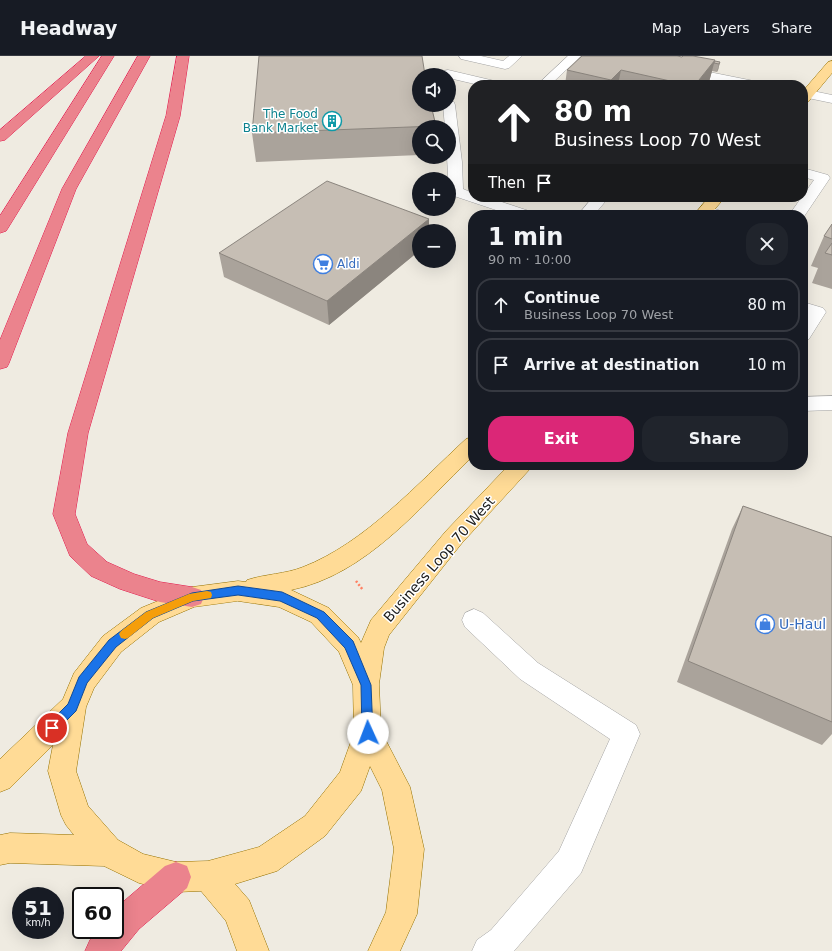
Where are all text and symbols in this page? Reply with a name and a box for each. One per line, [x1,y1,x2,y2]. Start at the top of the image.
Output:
text: Headway [20,17,117,39]
text: Map [652,20,681,36]
text: Layers [703,20,750,36]
text: Share [772,20,812,36]
map controls [412,68,456,268]
button: sound [412,68,456,112]
text: 80 m [554,95,632,128]
icon: ahead [488,96,540,148]
place label: The Food Bank Market [243,107,318,135]
building icon: The Food Bank Market [321,110,343,132]
button: search [412,120,456,164]
text: Business Loop 70 West [554,129,761,150]
button: + [412,172,456,216]
icon: arrive [533,172,555,194]
text: Then [488,174,525,192]
text: 1 min [488,223,563,251]
button: close [746,223,788,265]
button: − [412,224,456,268]
text: 90 m · 10:00 [488,252,571,267]
supermarket icon: Aldi [312,253,334,275]
place label: Aldi [337,257,360,271]
text: Continue [524,289,600,307]
icon: ahead [490,294,512,316]
text: 80 m [748,296,786,314]
text: Business Loop 70 West [524,307,673,322]
icon: arrive [490,354,512,376]
text: Arrive at destination [524,356,699,374]
text: 10 m [748,356,786,374]
button: Exit [488,416,634,462]
button: Share [642,416,788,462]
street label: Business Loop 70 West [380,493,498,625]
shop icon: U-Haul [754,613,776,635]
place label: U-Haul [779,616,826,632]
pin [35,711,69,745]
position arrow [347,712,389,754]
icon: arrive [41,717,63,739]
speed limit sign: 60 [72,887,124,939]
text: 51 [24,896,52,920]
text: km/h [25,917,51,928]

